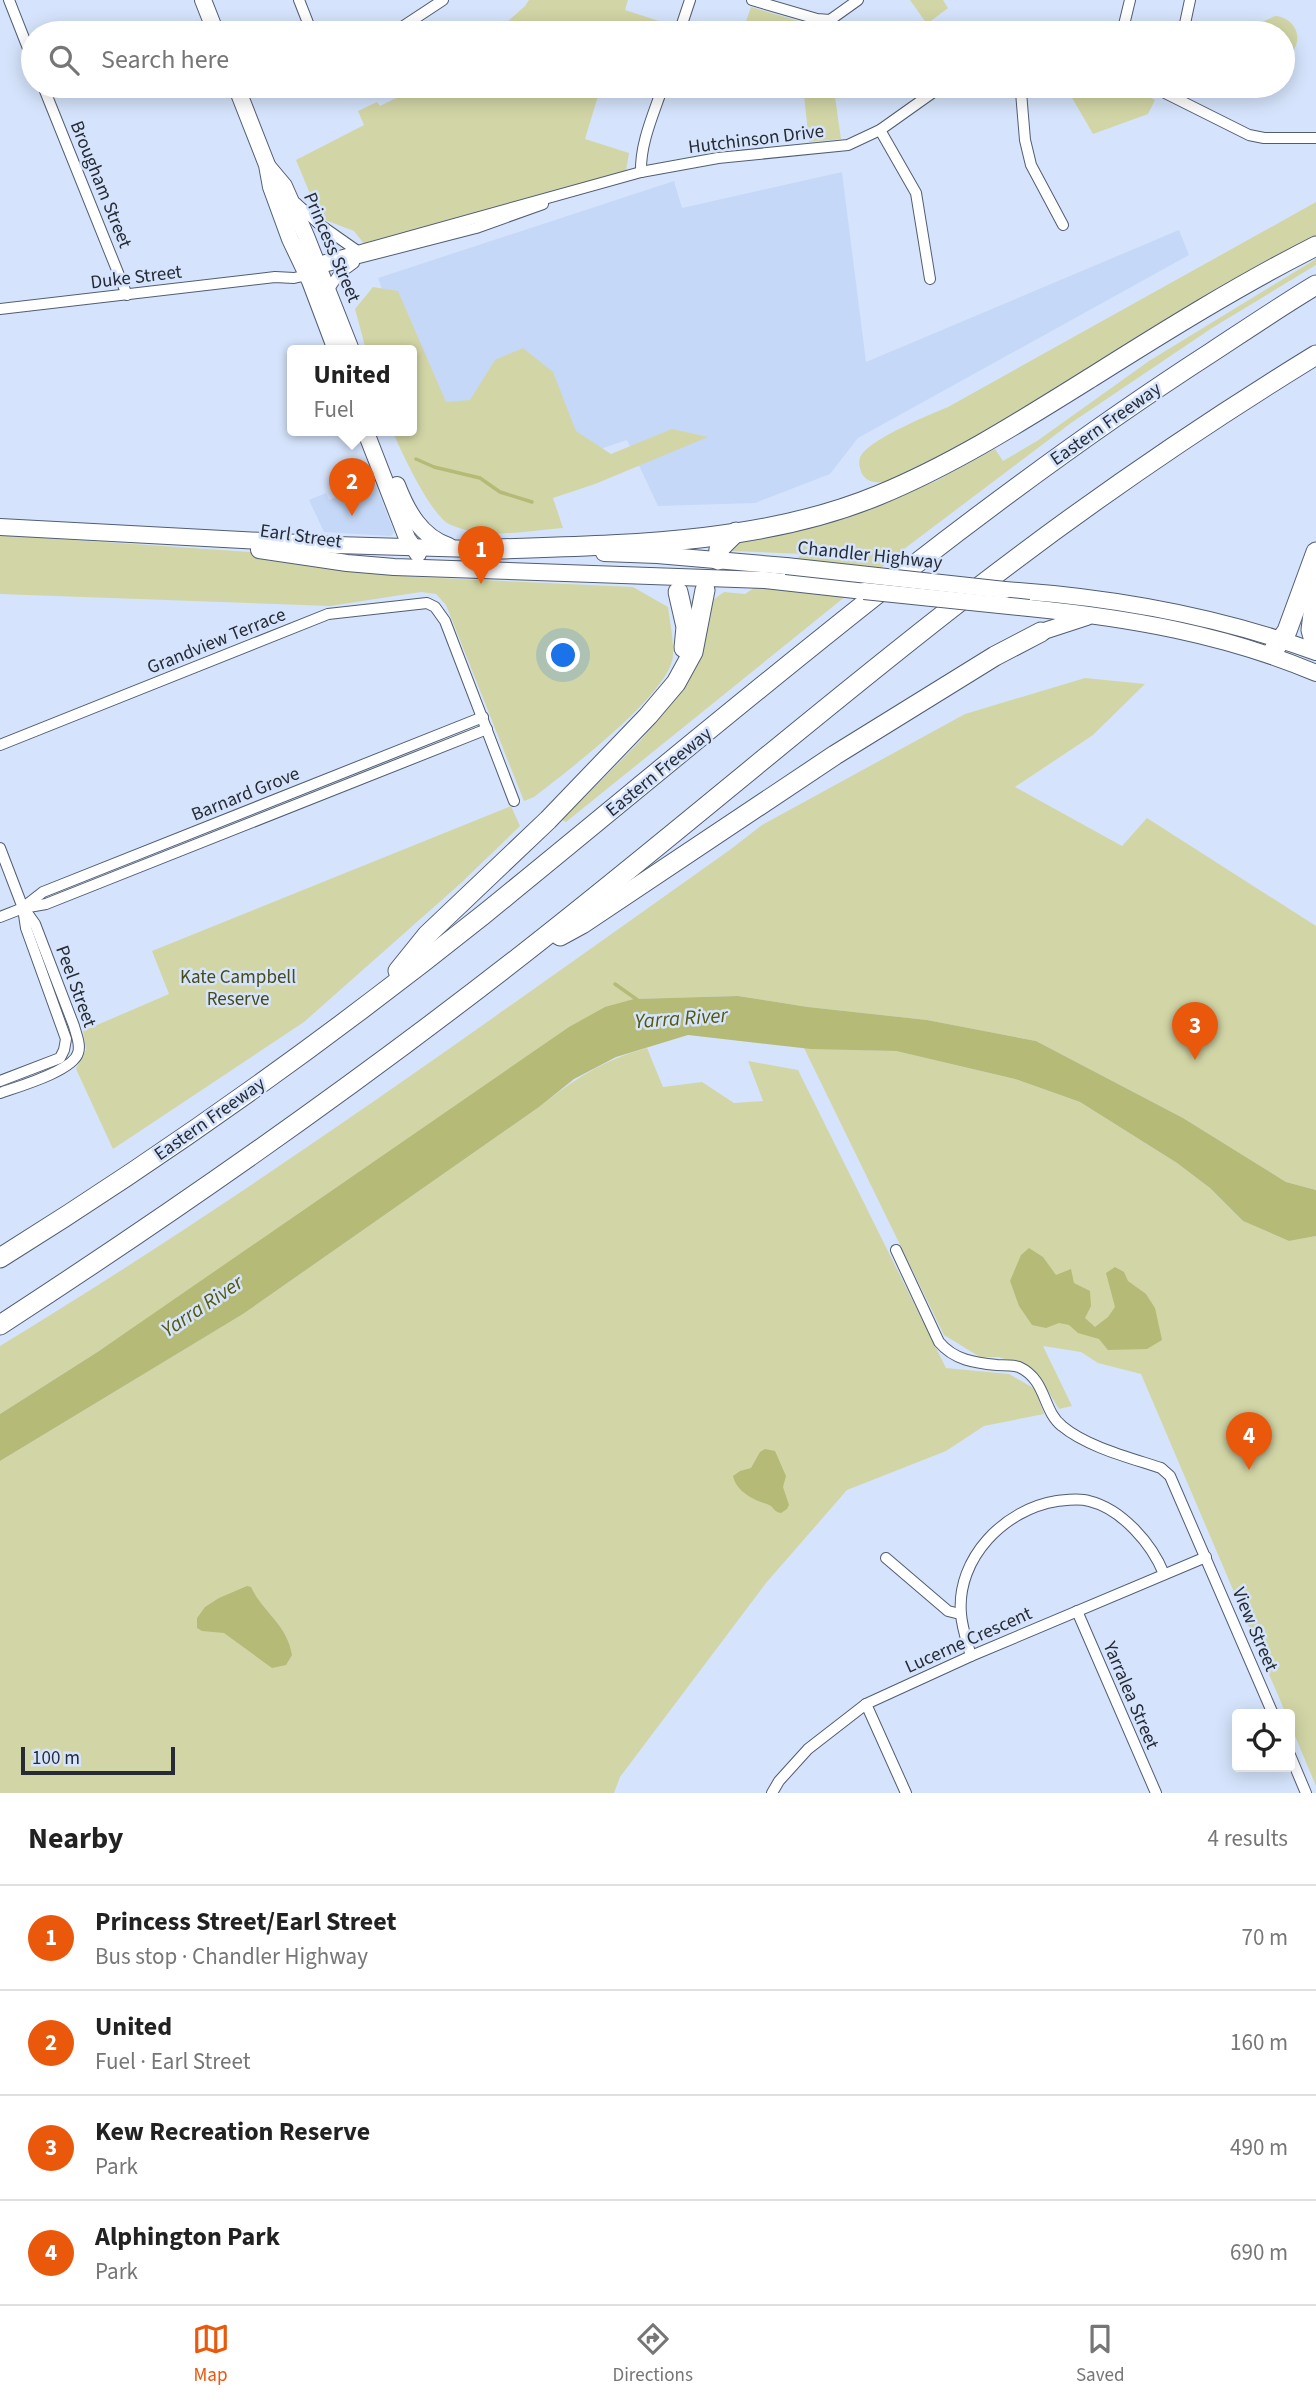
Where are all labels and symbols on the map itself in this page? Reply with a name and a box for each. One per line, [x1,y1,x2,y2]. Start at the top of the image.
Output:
street label: Brougham Street [63,117,139,253]
street label: Hutchinson Drive [687,118,826,161]
street label: Princess Street [296,188,367,307]
street label: Duke Street [89,258,184,296]
street label: Eastern Freeway [1045,376,1167,473]
pin: 2 [329,458,375,516]
street label: Earl Street [258,517,344,556]
pin: 1 [458,526,504,584]
street label: Chandler Highway [796,534,944,577]
street label: Grandview Terrace [143,601,290,681]
your location [546,638,580,672]
street label: Eastern Freeway [600,721,718,824]
street label: Barnard Grove [187,760,304,828]
street label: Peel Street [48,942,103,1032]
park label: Kate Campbell Reserve [180,964,296,1013]
water label: Yarra River [634,1000,729,1036]
pin: 3 [1172,1002,1218,1060]
street label: Eastern Freeway [149,1071,271,1168]
water label: Yarra River [155,1267,250,1344]
pin: 4 [1226,1412,1272,1470]
street label: View Street [1225,1583,1285,1676]
street label: Lucerne Crescent [901,1600,1037,1680]
street label: Yarralea Street [1095,1637,1166,1754]
scale bar [21,1744,175,1776]

